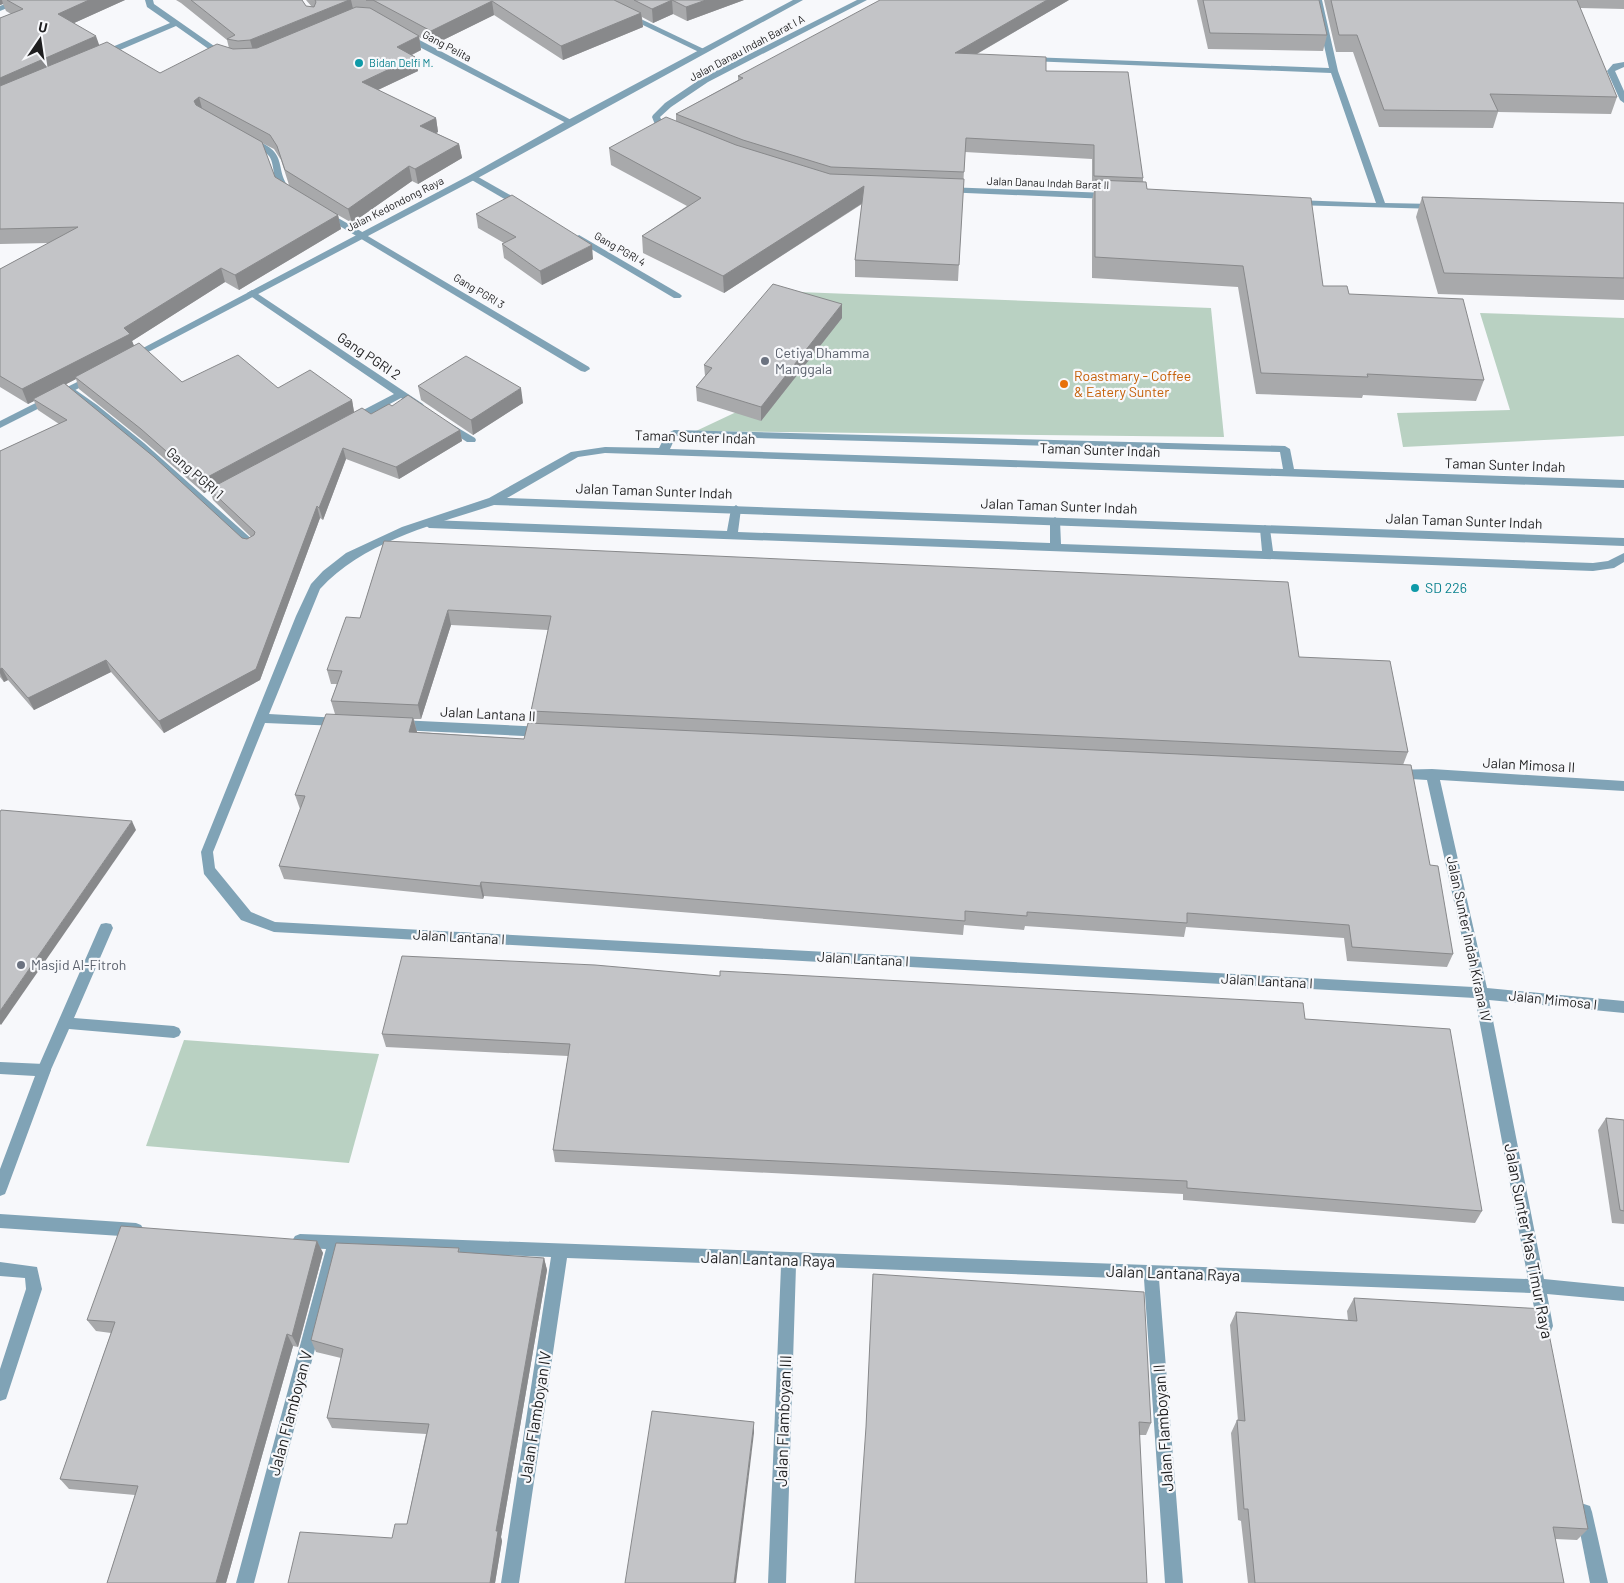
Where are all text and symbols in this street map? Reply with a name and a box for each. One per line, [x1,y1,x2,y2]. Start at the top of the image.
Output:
street label: Jalan Danau Indah Barat I A [687,11,807,83]
north arrow [15,15,65,65]
text: U [37,18,49,36]
street label: Gang Pelita [421,27,474,64]
place label: Bidan Delfi M. [369,56,434,69]
marker: Bidan Delfi M. [353,57,365,69]
street label: Jalan Kedondong Raya [344,173,446,234]
street label: Jalan Danau Indah Barat II [987,174,1110,191]
street label: Gang PGRI 4 [592,229,648,269]
street label: Gang PGRI 3 [451,270,507,311]
street label: Gang PGRI 2 [334,328,404,383]
place label: Cetiya Dhamma Manggala [775,344,869,377]
marker: Cetiya Dhamma Manggala [759,355,771,367]
place label: Roastmary - Coffee & Eatery Sunter [1074,367,1191,400]
marker: Roastmary - Coffee & Eatery Sunter [1058,378,1070,390]
street label: Taman Sunter Indah [634,426,756,447]
street label: Taman Sunter Indah [1039,439,1161,460]
street label: Gang PGRI 1 [163,443,227,502]
street label: Taman Sunter Indah [1444,454,1566,475]
street label: Jalan Taman Sunter Indah [575,479,733,502]
street label: Jalan Taman Sunter Indah [980,494,1138,517]
street label: Jalan Taman Sunter Indah [1385,509,1543,532]
place label: SD 226 [1425,579,1467,596]
marker: SD 226 [1409,582,1421,594]
street label: Jalan Lantana II [440,703,536,724]
street label: Jalan Mimosa II [1482,754,1576,775]
street label: Jalan Sunter Indah Kirana IV [1444,854,1495,1023]
street label: Jalan Lantana I [413,926,505,947]
street label: Jalan Lantana I [817,948,909,969]
place label: Masjid Al-Fitroh [31,956,126,973]
marker: Masjid Al-Fitroh [15,959,27,971]
street label: Jalan Lantana I [1221,970,1313,991]
street label: Jalan Mimosa I [1508,986,1598,1013]
street label: Jalan Sunter Mas Timur Raya [1501,1142,1558,1340]
street label: Jalan Lantana Raya [701,1247,835,1270]
street label: Jalan Lantana Raya [1106,1261,1240,1284]
street label: Jalan Flamboyan V [264,1348,315,1478]
street label: Jalan Flamboyan IV [515,1350,554,1484]
street label: Jalan Flamboyan III [771,1355,794,1487]
street label: Jalan Flamboyan II [1149,1364,1176,1492]

